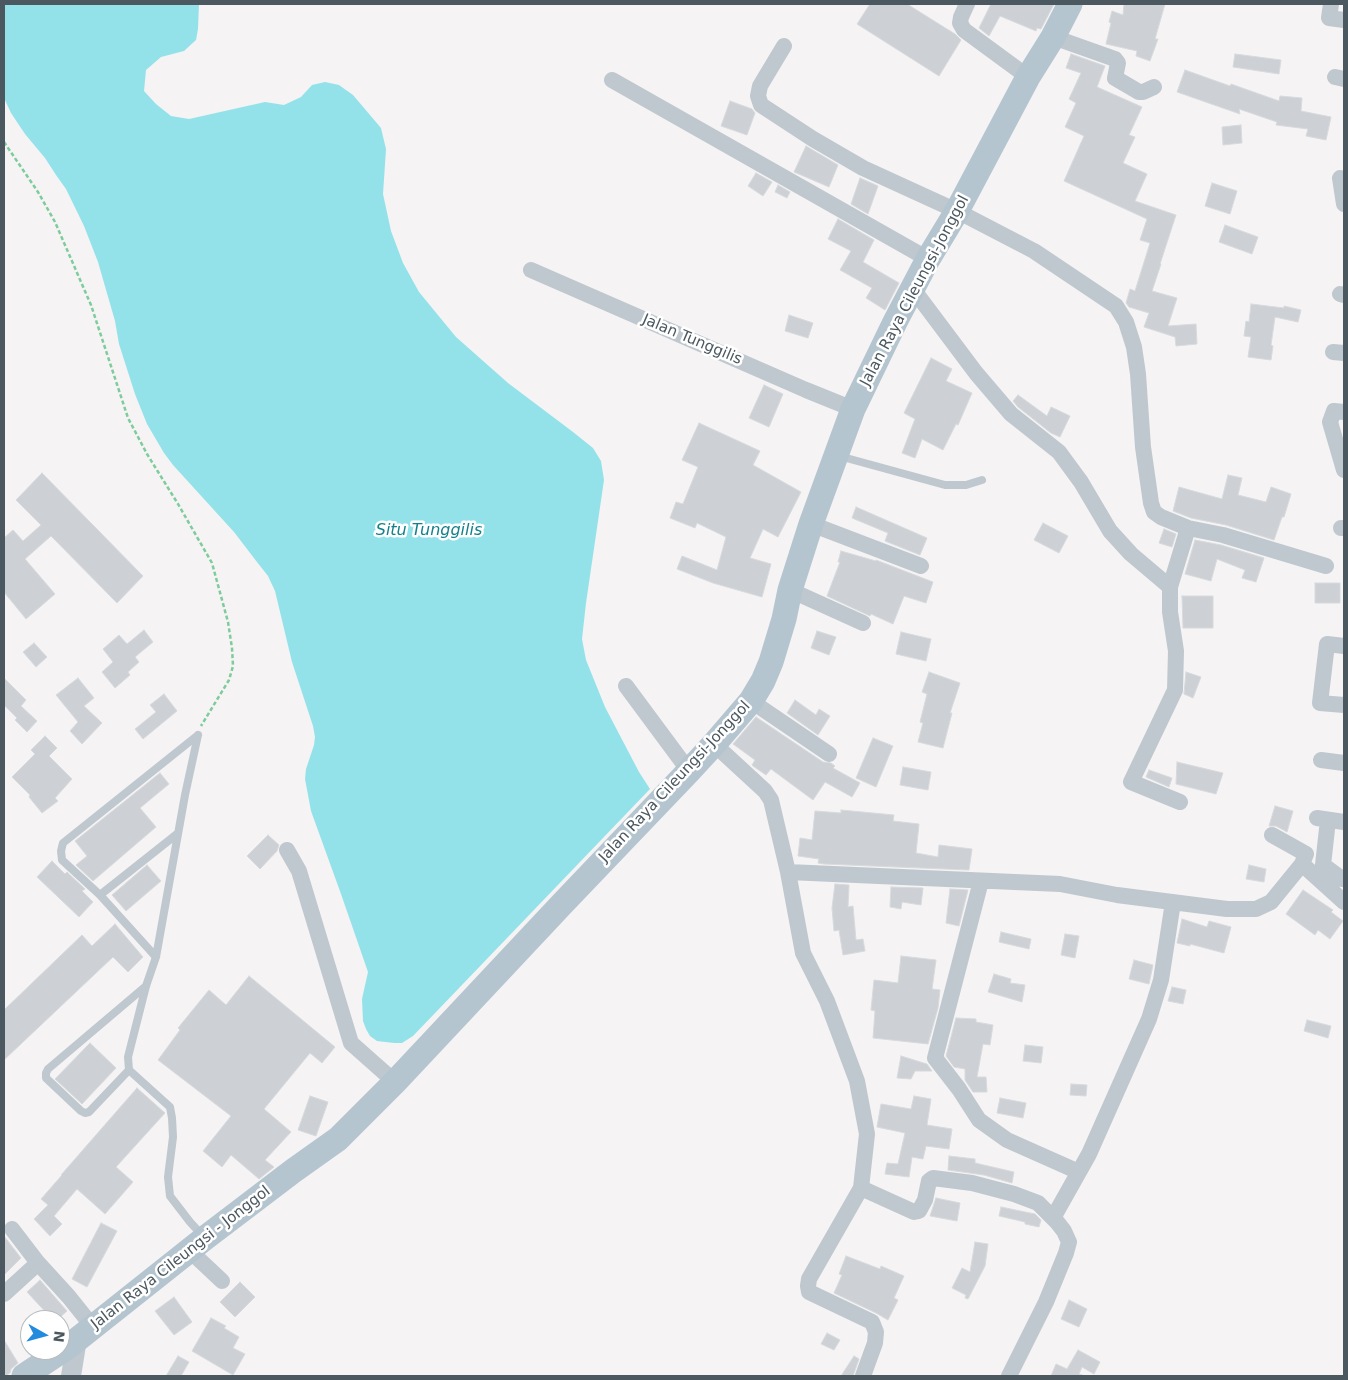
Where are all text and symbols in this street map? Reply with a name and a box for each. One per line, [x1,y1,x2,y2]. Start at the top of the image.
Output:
street label: Jalan Raya Cileungsi-Jonggol [857,192,973,390]
street label: Jalan Tunggilis [639,311,745,369]
water label: Situ Tunggilis [376,521,482,541]
street label: Jalan Raya Cileungsi-Jonggol [596,698,754,866]
street label: Jalan Raya Cileungsi - Jonggol [88,1182,274,1334]
north arrow [20,1310,70,1360]
text: N [50,1330,68,1343]

